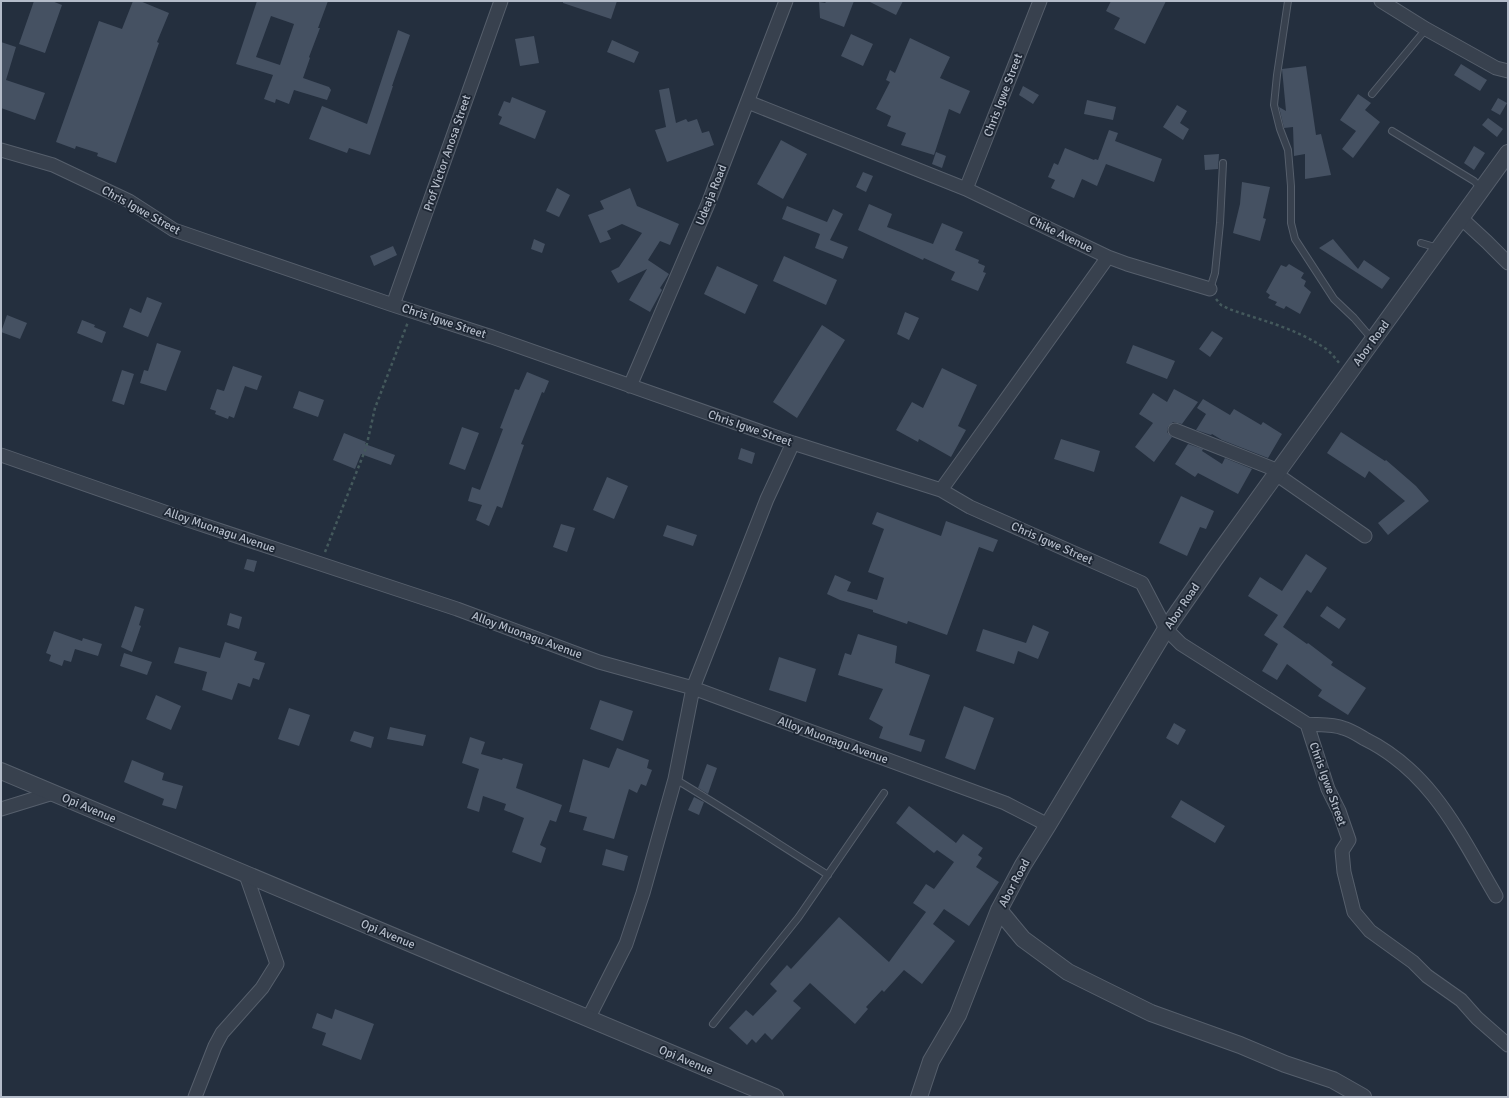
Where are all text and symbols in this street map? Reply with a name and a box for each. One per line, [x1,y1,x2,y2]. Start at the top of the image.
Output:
street label: Chris Igwe Street [981,51,1026,139]
street label: Prof Victor Anosa Street [420,93,474,213]
street label: Udeaja Road [692,163,730,228]
street label: Chris Igwe Street [99,183,183,238]
street label: Chike Avenue [1026,213,1095,256]
street label: Chris Igwe Street [400,301,488,342]
street label: Abor Road [1350,318,1393,369]
street label: Chris Igwe Street [706,407,794,450]
street label: Alloy Muonagu Avenue [162,504,277,557]
street label: Chris Igwe Street [1009,519,1095,568]
street label: Abor Road [1161,580,1203,632]
street label: Alloy Muonagu Avenue [470,609,584,662]
street label: Alloy Muonagu Avenue [776,714,890,767]
street label: Chris Igwe Street [1305,740,1350,828]
street label: Opi Avenue [59,790,118,827]
street label: Abor Road [995,856,1033,910]
street label: Opi Avenue [358,916,417,953]
street label: Opi Avenue [656,1042,715,1079]

